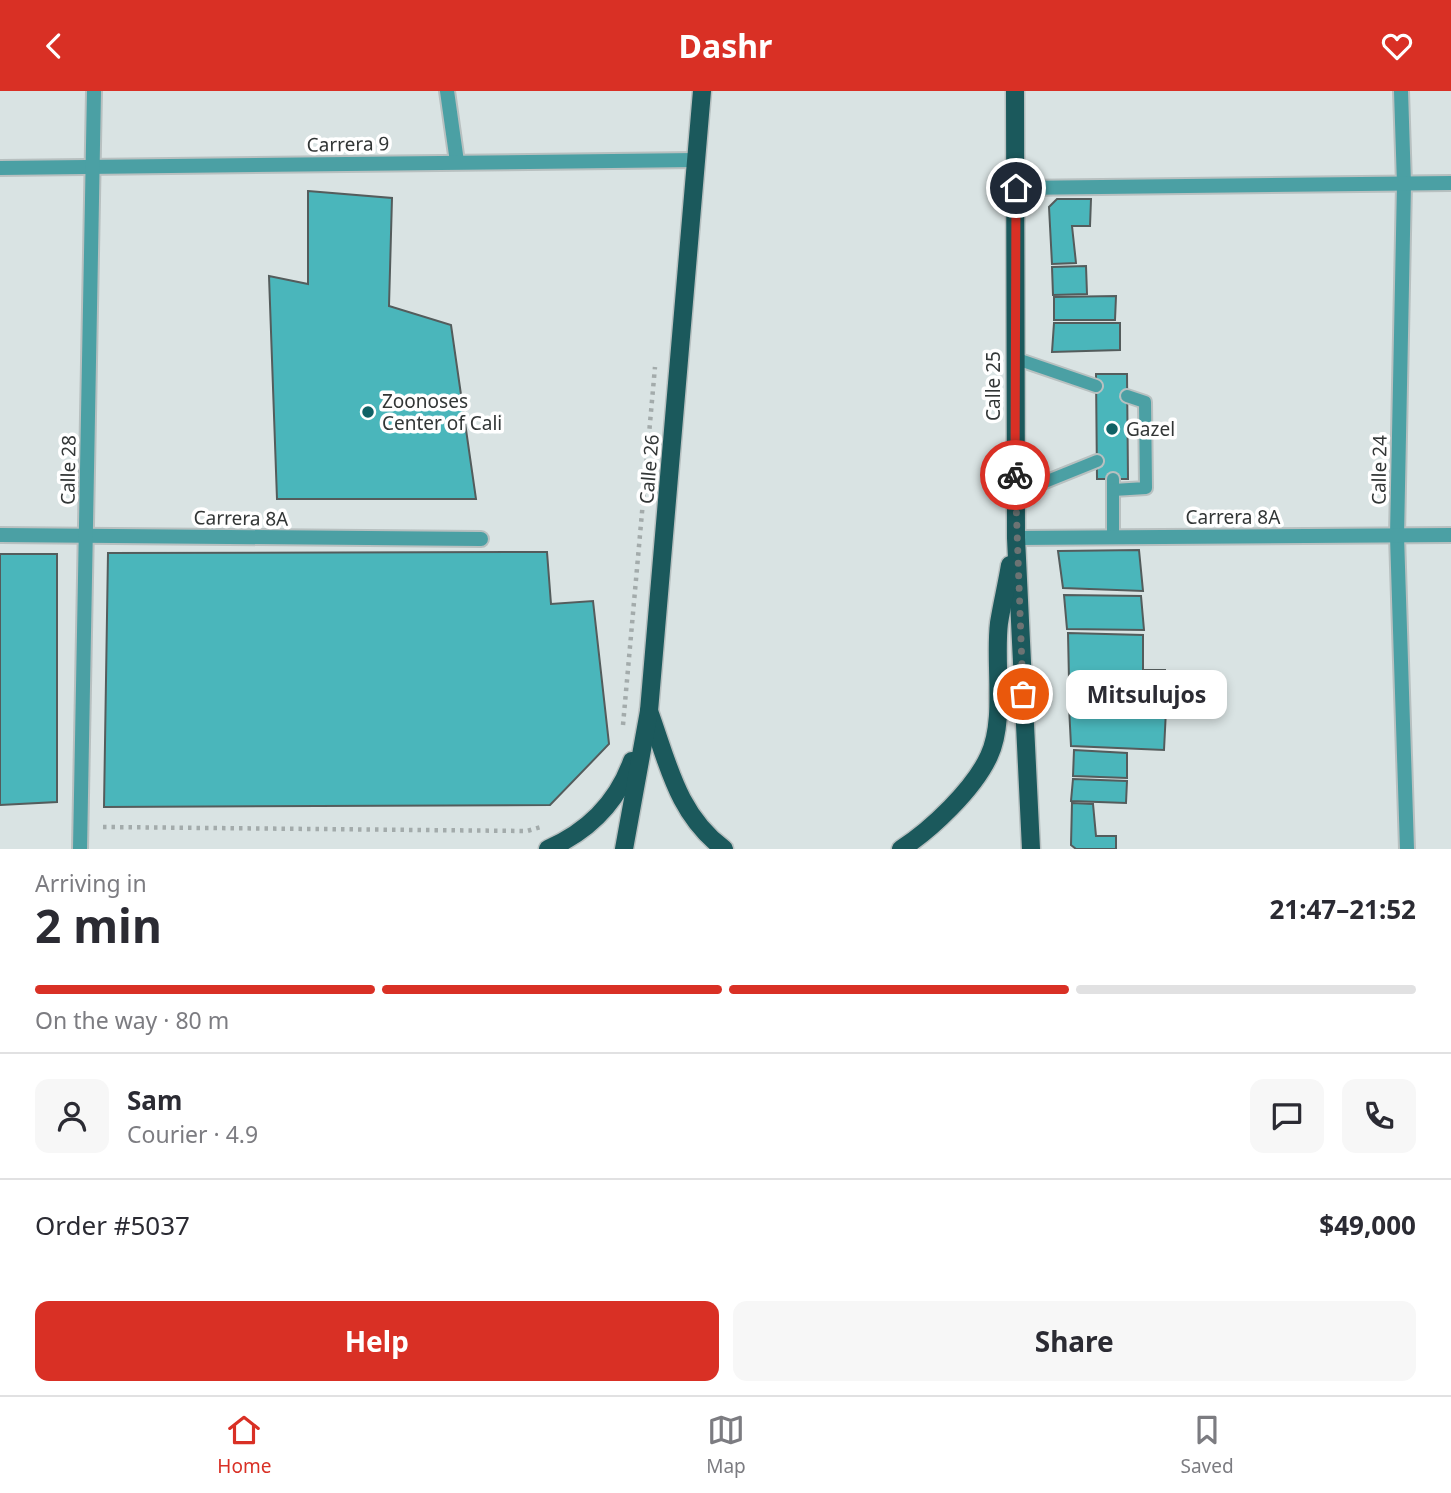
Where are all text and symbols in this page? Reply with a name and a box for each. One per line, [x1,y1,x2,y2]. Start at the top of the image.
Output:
text: Dashr [679,24,772,67]
icon: back [35,27,73,65]
icon: heart [1378,27,1416,65]
street label: Carrera 9 [306,130,390,158]
pin [986,158,1046,218]
icon: home [997,169,1035,207]
street label: Calle 25 [980,351,1006,421]
place label: Zoonoses Center of Cali [382,388,502,436]
marker: Zoonoses Center of Cali [360,404,376,420]
place label: Gazel [1126,416,1175,442]
marker: Gazel [1104,421,1120,437]
street label: Calle 26 [633,433,665,505]
street label: Calle 28 [54,435,82,505]
street label: Calle 24 [1365,435,1393,505]
courier [980,440,1050,510]
icon: bike [996,456,1034,494]
street label: Carrera 8A [193,504,289,532]
street label: Carrera 8A [1186,504,1281,530]
pin [993,664,1053,724]
callout: Mitsulujos [1065,669,1226,719]
icon: bag [1004,675,1042,713]
text: Mitsulujos [1087,678,1206,710]
text: Arriving in [35,867,147,899]
text: 21:47–21:52 [1269,891,1416,927]
text: 2 min [35,894,162,956]
text: On the way · 80 m [35,1004,229,1036]
button: person [35,1079,109,1153]
button: chat [1250,1079,1324,1153]
button: phone [1342,1079,1416,1153]
text: Sam [127,1082,182,1118]
text: Courier · 4.9 [127,1118,258,1150]
text: Order #5037 [35,1207,190,1243]
text: $49,000 [1319,1207,1416,1243]
button: Help [35,1301,719,1381]
button: Share [733,1301,1416,1381]
tab: Home [217,1411,271,1479]
tab: Map [706,1411,746,1479]
tab: Saved [1180,1411,1234,1479]

